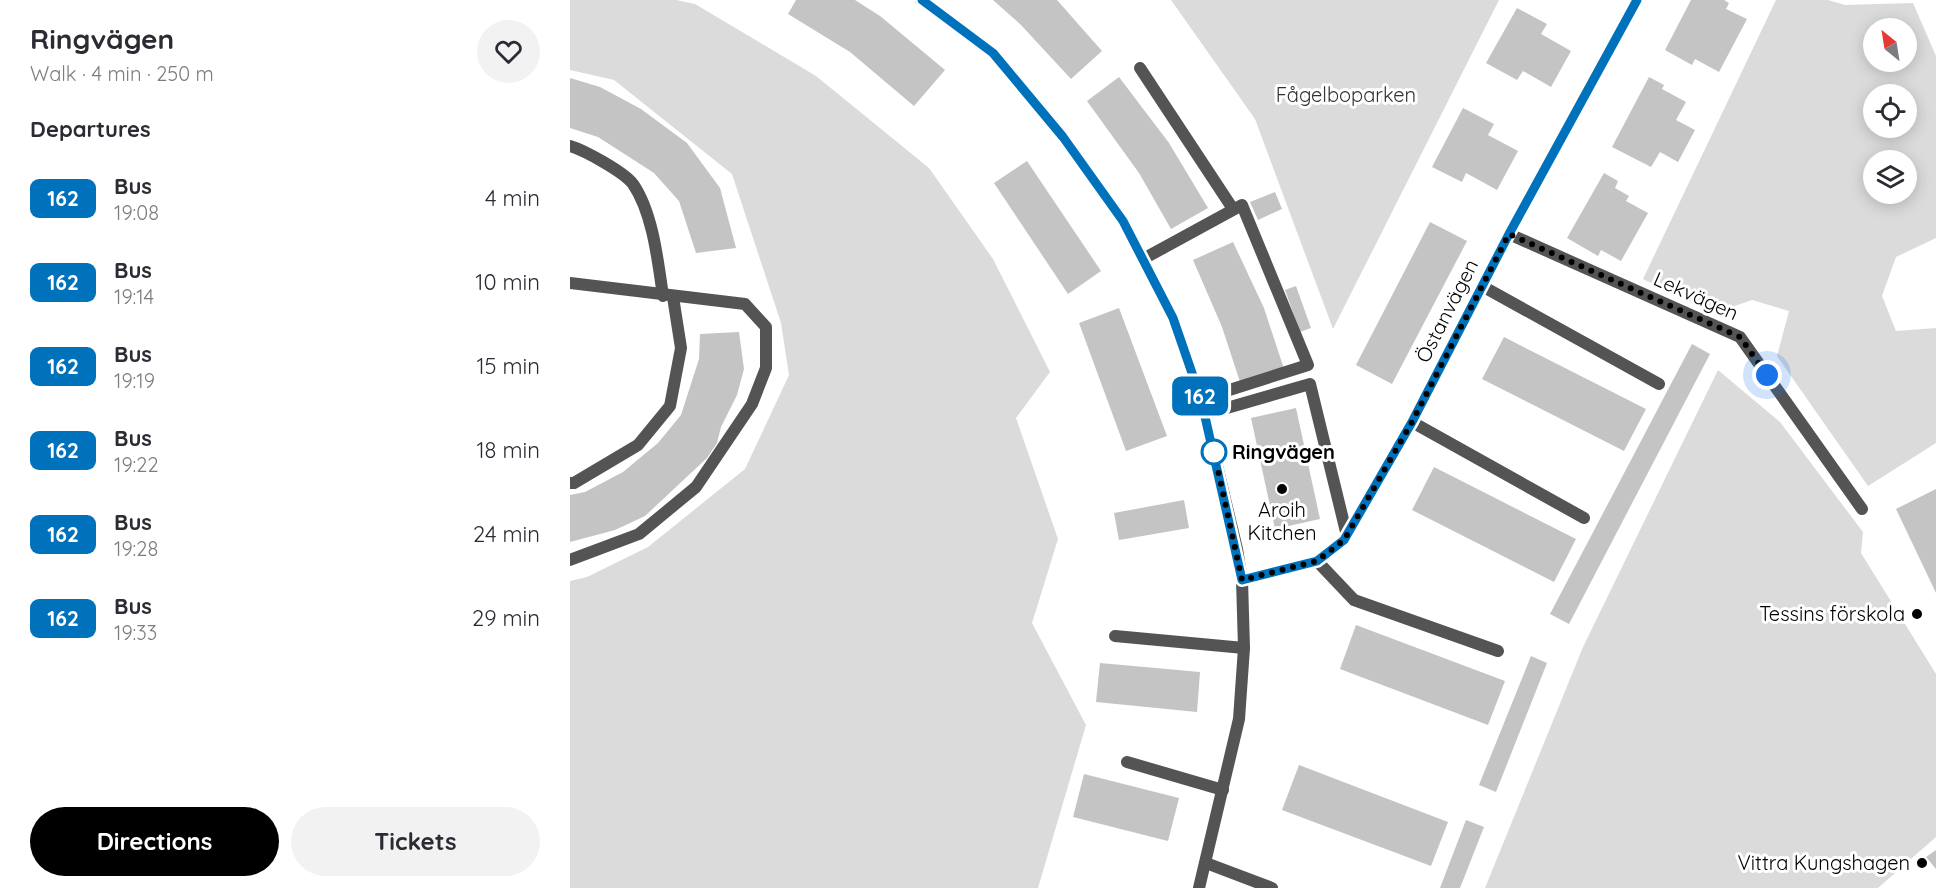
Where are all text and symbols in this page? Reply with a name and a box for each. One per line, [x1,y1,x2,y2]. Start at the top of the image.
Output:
north arrow [1863,18,1917,72]
map controls [1863,18,1917,204]
button: heart [477,20,540,83]
text: Ringvägen [30,21,174,56]
text: Walk · 4 min · 250 m [30,61,214,86]
park label: Fågelboparken [1276,82,1416,107]
button: locate [1863,84,1917,138]
text: Departures [30,115,151,143]
button: layers [1863,150,1917,204]
text: Bus [114,172,152,200]
text: 4 min [485,184,540,212]
text: 162 [47,185,79,211]
text: 19:08 [114,200,159,225]
street label: Östanvägen [1410,255,1483,367]
text: Bus [114,256,152,284]
street label: Lekvägen [1650,266,1743,325]
text: 10 min [475,268,540,296]
text: 162 [47,269,79,295]
text: 19:14 [114,284,154,309]
text: Bus [114,340,152,368]
text: 15 min [476,352,540,380]
text: 162 [47,353,79,379]
your location [1752,360,1782,390]
text: 19:19 [114,368,155,393]
line badge: 162 [1166,376,1234,416]
text: 162 [1184,383,1216,409]
text: Bus [114,424,152,452]
text: 18 min [476,436,540,464]
text: 162 [47,437,79,463]
marker: Ringvägen [1201,439,1227,465]
place label: Ringvägen [1232,439,1335,464]
text: 19:22 [114,452,158,477]
marker: Aroih Kitchen [1275,482,1289,496]
place label: Aroih Kitchen [1247,497,1317,545]
text: Bus [114,508,152,536]
text: 24 min [473,520,540,548]
text: 162 [47,521,79,547]
text: 19:28 [114,536,158,561]
text: Bus [114,592,152,620]
place label: Tessins förskola [1759,601,1905,626]
text: 29 min [472,604,540,632]
text: 162 [47,605,79,631]
marker: Tessins förskola [1910,607,1924,621]
text: 19:33 [114,620,157,645]
button: Directions [30,807,279,876]
button: Tickets [291,807,540,876]
place label: Vittra Kungshagen [1738,850,1910,875]
marker: Vittra Kungshagen [1915,856,1929,870]

